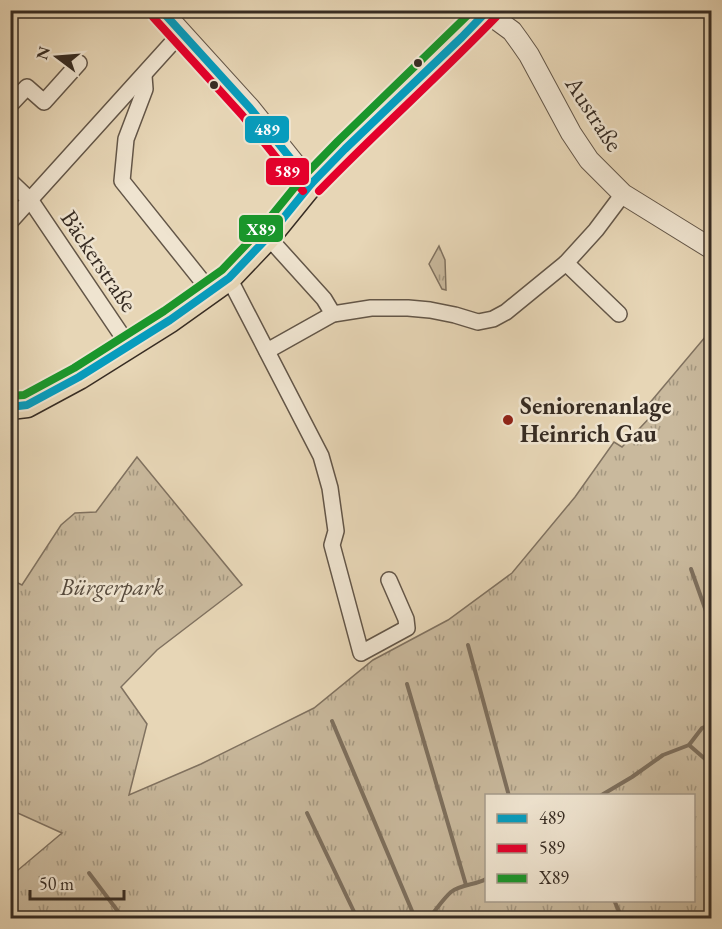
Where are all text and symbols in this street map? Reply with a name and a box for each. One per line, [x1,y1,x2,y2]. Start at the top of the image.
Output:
north arrow [27,27,87,87]
text: N [31,44,55,62]
unlabelled marker [412,57,424,69]
street label: Austraße [558,69,630,157]
unlabelled marker [208,79,220,91]
line badge: 489 [244,115,290,144]
text: 489 [254,119,280,140]
line badge: 589 [265,157,310,186]
text: 589 [274,161,300,182]
street label: Bäckerstraße [54,204,145,318]
line badge: X89 [238,214,284,243]
text: X89 [246,219,276,240]
place label: Seniorenanlage Heinrich Gau [520,390,671,449]
marker: Seniorenanlage Heinrich Gau [501,413,515,427]
park label: Bürgerpark [59,571,164,602]
legend [485,794,695,902]
text: 489 [539,806,565,829]
text: 589 [539,836,565,859]
scale bar [30,863,124,901]
text: X89 [538,866,569,889]
text: 50 m [39,872,74,895]

